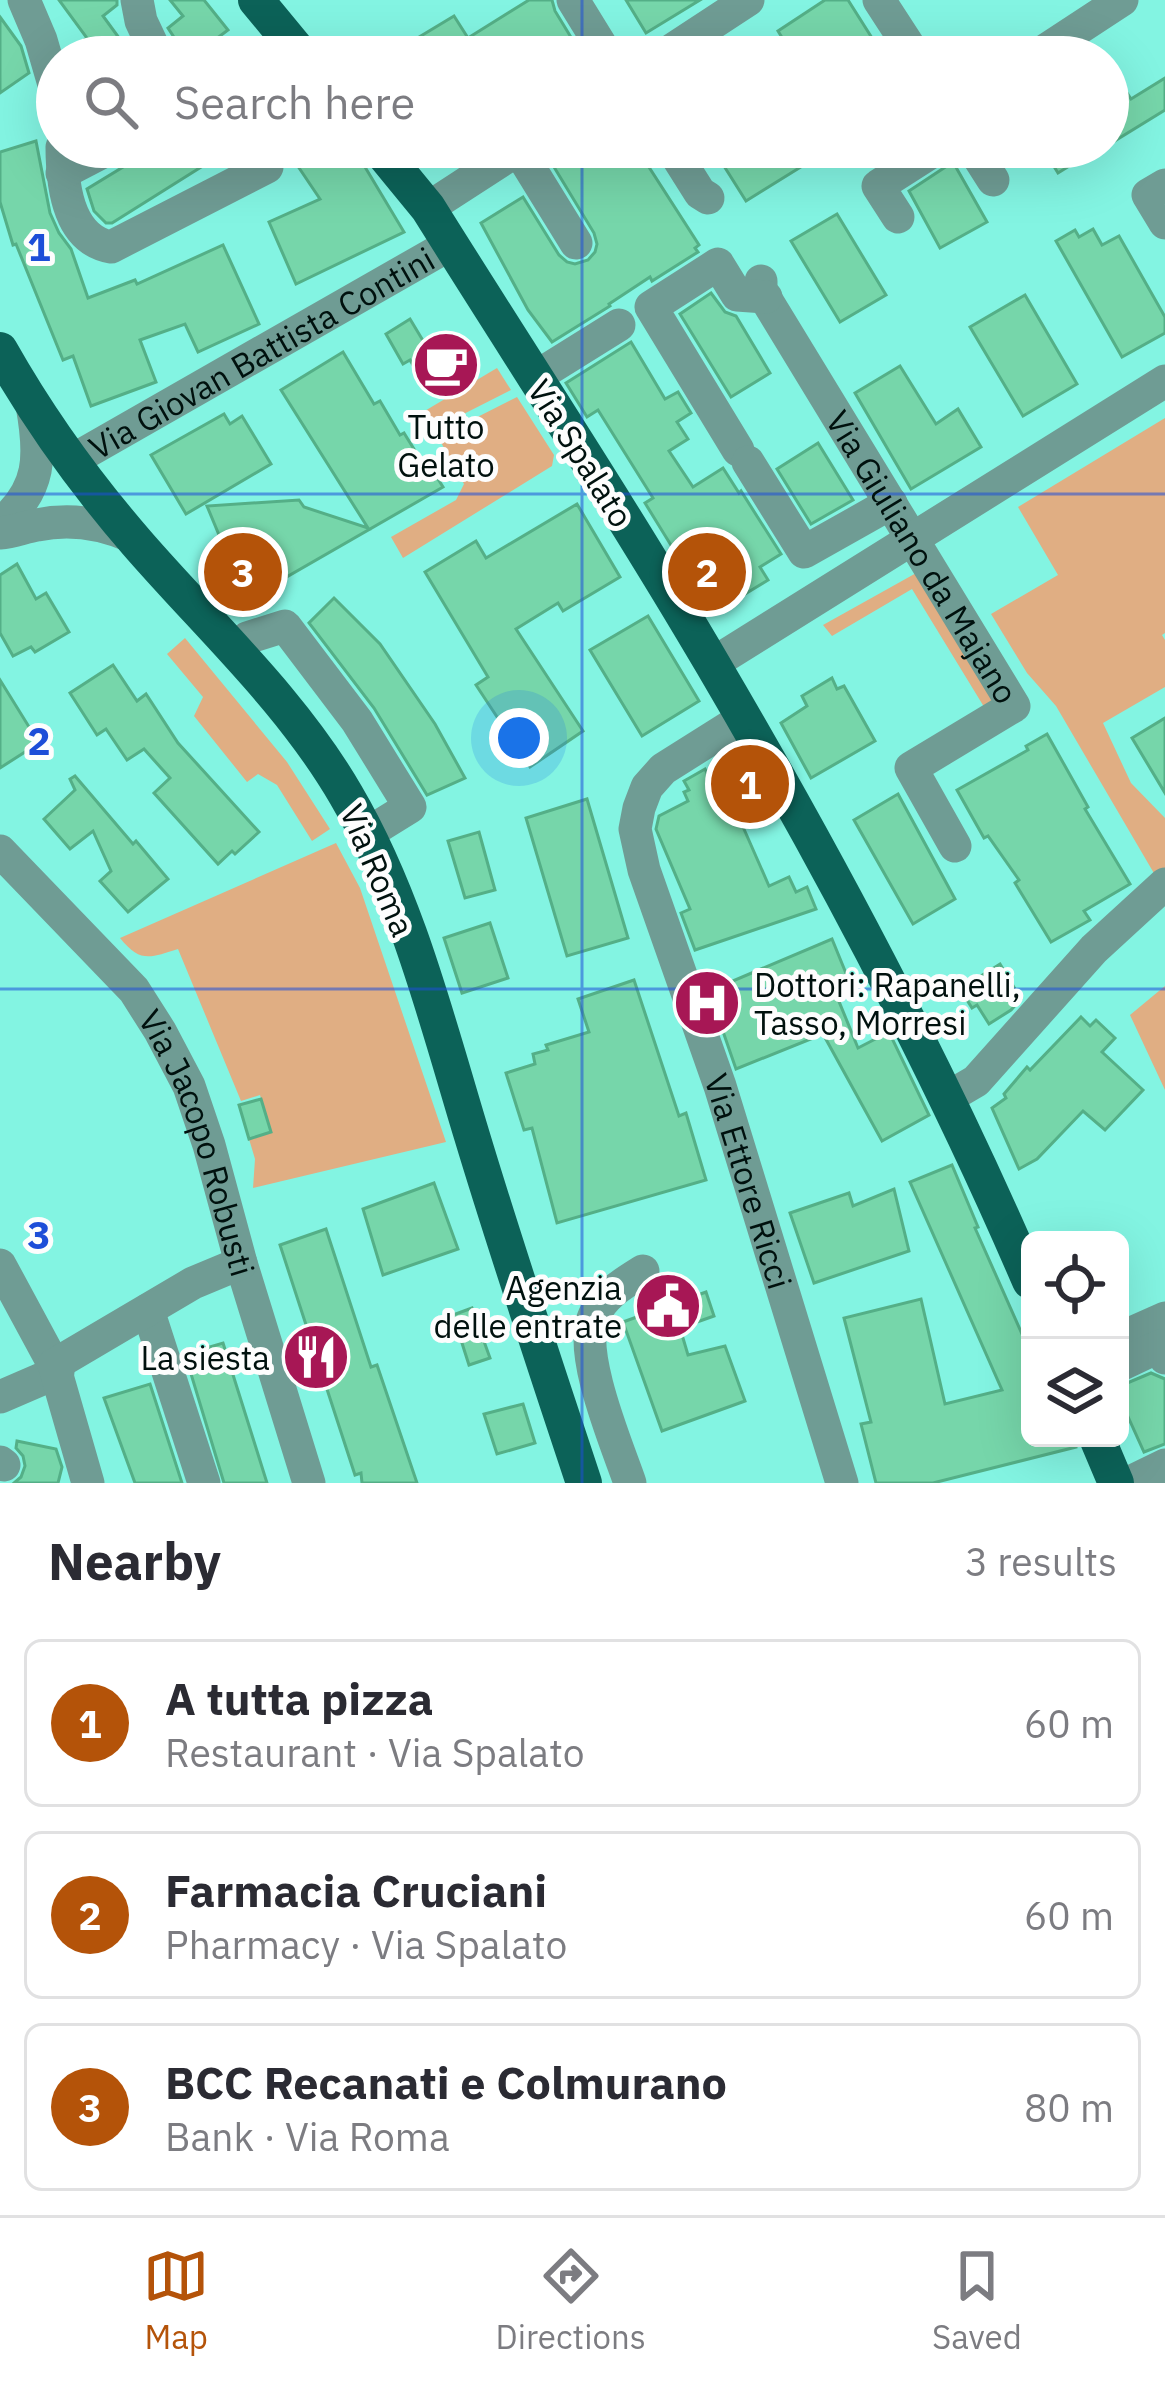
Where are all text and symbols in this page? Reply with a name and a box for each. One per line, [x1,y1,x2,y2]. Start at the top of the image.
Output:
search box [36,36,1129,168]
icon: search [78,69,144,135]
text: Search here [174,73,415,131]
text: 1 [27,221,51,272]
street label: Via Giovan Battista Contini [81,237,442,468]
cafe icon: Tutto Gelato [411,330,481,400]
street label: Via Spalato [519,371,643,535]
street label: Via Giuliano da Majano [817,402,1029,711]
place label: Tutto Gelato [397,405,495,486]
pin: 3 [204,527,282,617]
pin: 2 [668,527,746,617]
your location [489,708,549,768]
text: 2 [27,715,51,766]
pin: 1 [711,739,789,829]
street label: Via Roma [331,797,425,943]
place label: Dottori: Rapanelli, Tasso, Morresi [754,963,1021,1044]
hospital icon: Dottori: Rapanelli, Tasso, Morresi [672,968,742,1038]
street label: Via Jacopo Robusti [130,1001,265,1281]
street label: Via Ettore Ricci [696,1068,802,1294]
text: 3 [27,1209,51,1260]
map controls [1021,1231,1129,1447]
button: locate [1021,1231,1129,1339]
place label: Agenzia delle entrate [433,1266,622,1347]
public building icon: Agenzia delle entrate [633,1271,703,1341]
restaurant icon: La siesta [281,1322,351,1392]
place label: La siesta [141,1336,270,1379]
button: layers [1021,1339,1129,1447]
text: Nearby [48,1528,221,1594]
text: 3 results [965,1536,1117,1587]
text: A tutta pizza [165,1669,433,1727]
text: 1 [78,1698,102,1749]
text: 60 m [1024,1698,1114,1749]
text: Restaurant · Via Spalato [165,1727,585,1778]
text: Farmacia Cruciani [165,1861,547,1919]
text: 2 [78,1890,102,1941]
text: 60 m [1024,1890,1114,1941]
text: Pharmacy · Via Spalato [165,1919,567,1970]
text: BCC Recanati e Colmurano [165,2053,727,2111]
text: 3 [78,2082,102,2133]
text: 80 m [1024,2082,1114,2133]
text: Bank · Via Roma [165,2111,450,2162]
tab: Map [143,2243,209,2358]
tab: Directions [496,2243,646,2358]
tab: Saved [932,2243,1022,2358]

